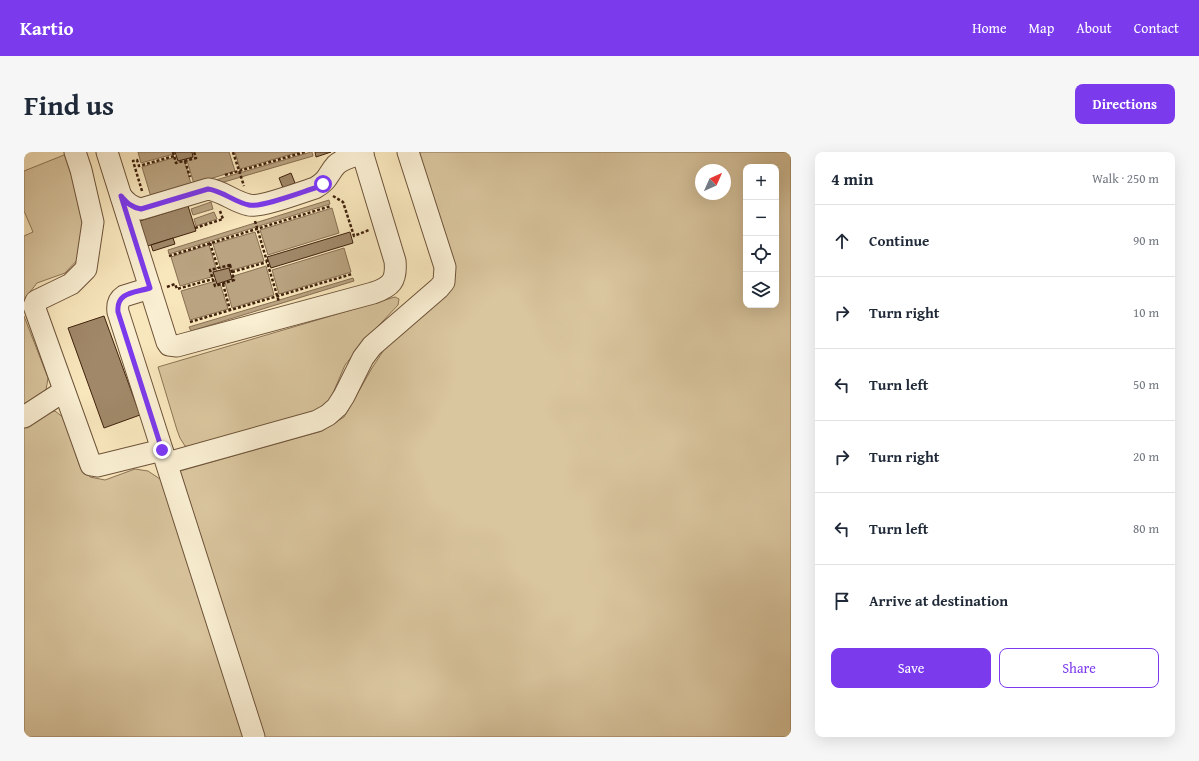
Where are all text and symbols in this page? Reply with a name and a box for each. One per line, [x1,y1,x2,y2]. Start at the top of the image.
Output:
text: Kartio [20,14,74,42]
text: Home [972,18,1007,38]
text: Map [1029,18,1054,38]
text: About [1076,18,1112,38]
text: Contact [1134,18,1179,38]
text: Find us [24,84,114,125]
button: Directions [1075,84,1175,124]
north arrow [695,164,731,200]
map controls [743,164,779,308]
button: + [743,164,779,200]
text: 4 min [831,166,873,191]
text: Walk · 250 m [1092,169,1159,188]
route start [314,175,332,193]
button: − [743,200,779,236]
icon: ahead [831,230,853,252]
text: Continue [869,230,930,251]
text: 90 m [1133,231,1159,250]
button: locate [743,236,779,272]
button: layers [743,272,779,308]
icon: right [831,302,853,324]
text: Turn right [869,302,940,323]
text: 10 m [1133,303,1159,322]
icon: left [831,374,853,396]
text: Turn left [869,374,928,395]
text: 50 m [1133,375,1159,394]
route end [153,441,171,459]
icon: right [831,446,853,468]
text: Turn right [869,446,940,467]
text: 20 m [1133,447,1159,466]
icon: left [831,518,853,540]
text: Turn left [869,518,928,539]
text: 80 m [1133,519,1159,538]
icon: arrive [831,590,853,612]
text: Arrive at destination [869,590,1008,611]
button: Save [831,648,991,688]
button: Share [999,648,1159,688]

